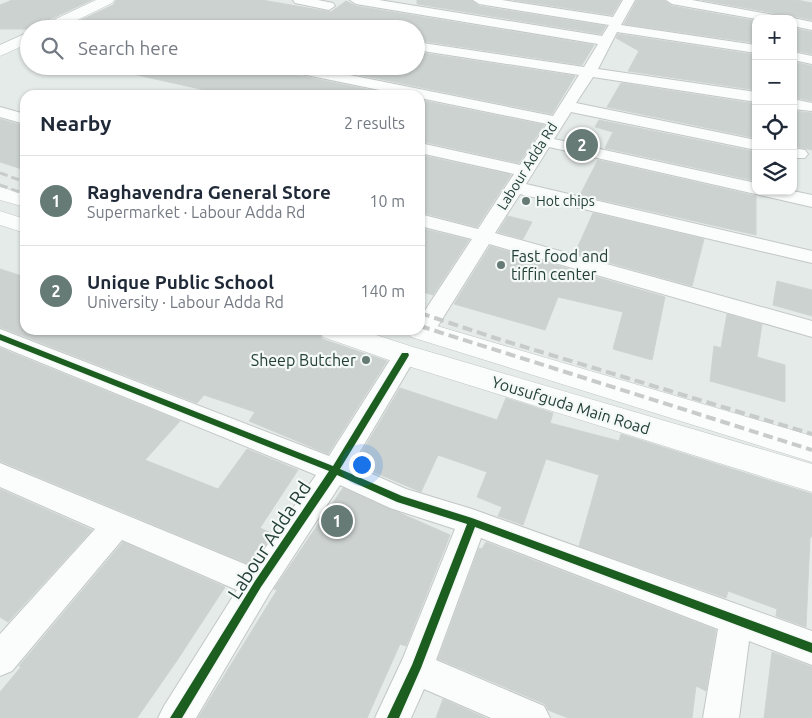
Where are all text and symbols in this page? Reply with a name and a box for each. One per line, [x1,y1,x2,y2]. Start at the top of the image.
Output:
map controls [752,15,797,195]
button: + [752,15,797,60]
search box [20,20,425,75]
icon: search [38,34,66,62]
text: Search here [78,37,178,59]
button: − [752,60,797,105]
button: locate [752,105,797,150]
text: Nearby [40,111,111,135]
text: 2 results [344,114,405,132]
street label: Labour Adda Rd [494,119,560,213]
pin: 2 [566,126,598,164]
button: layers [752,150,797,195]
text: Raghavendra General Store [87,181,331,203]
text: 1 [51,192,61,210]
text: 10 m [369,192,405,210]
place label: Hot chips [536,193,595,209]
marker: Hot chips [520,195,532,207]
text: Supermarket · Labour Adda Rd [87,203,305,221]
place label: Fast food and tiffin center [511,247,608,283]
marker: Fast food and tiffin center [495,259,507,271]
text: Unique Public School [87,271,274,293]
text: 2 [51,282,61,300]
text: 140 m [360,282,405,300]
text: University · Labour Adda Rd [87,293,284,311]
place label: Sheep Butcher [251,351,356,369]
marker: Sheep Butcher [360,354,372,366]
street label: Yousufguda Main Road [490,372,652,438]
your location [349,452,375,478]
street label: Labour Adda Rd [223,477,315,603]
pin: 1 [321,502,353,540]

